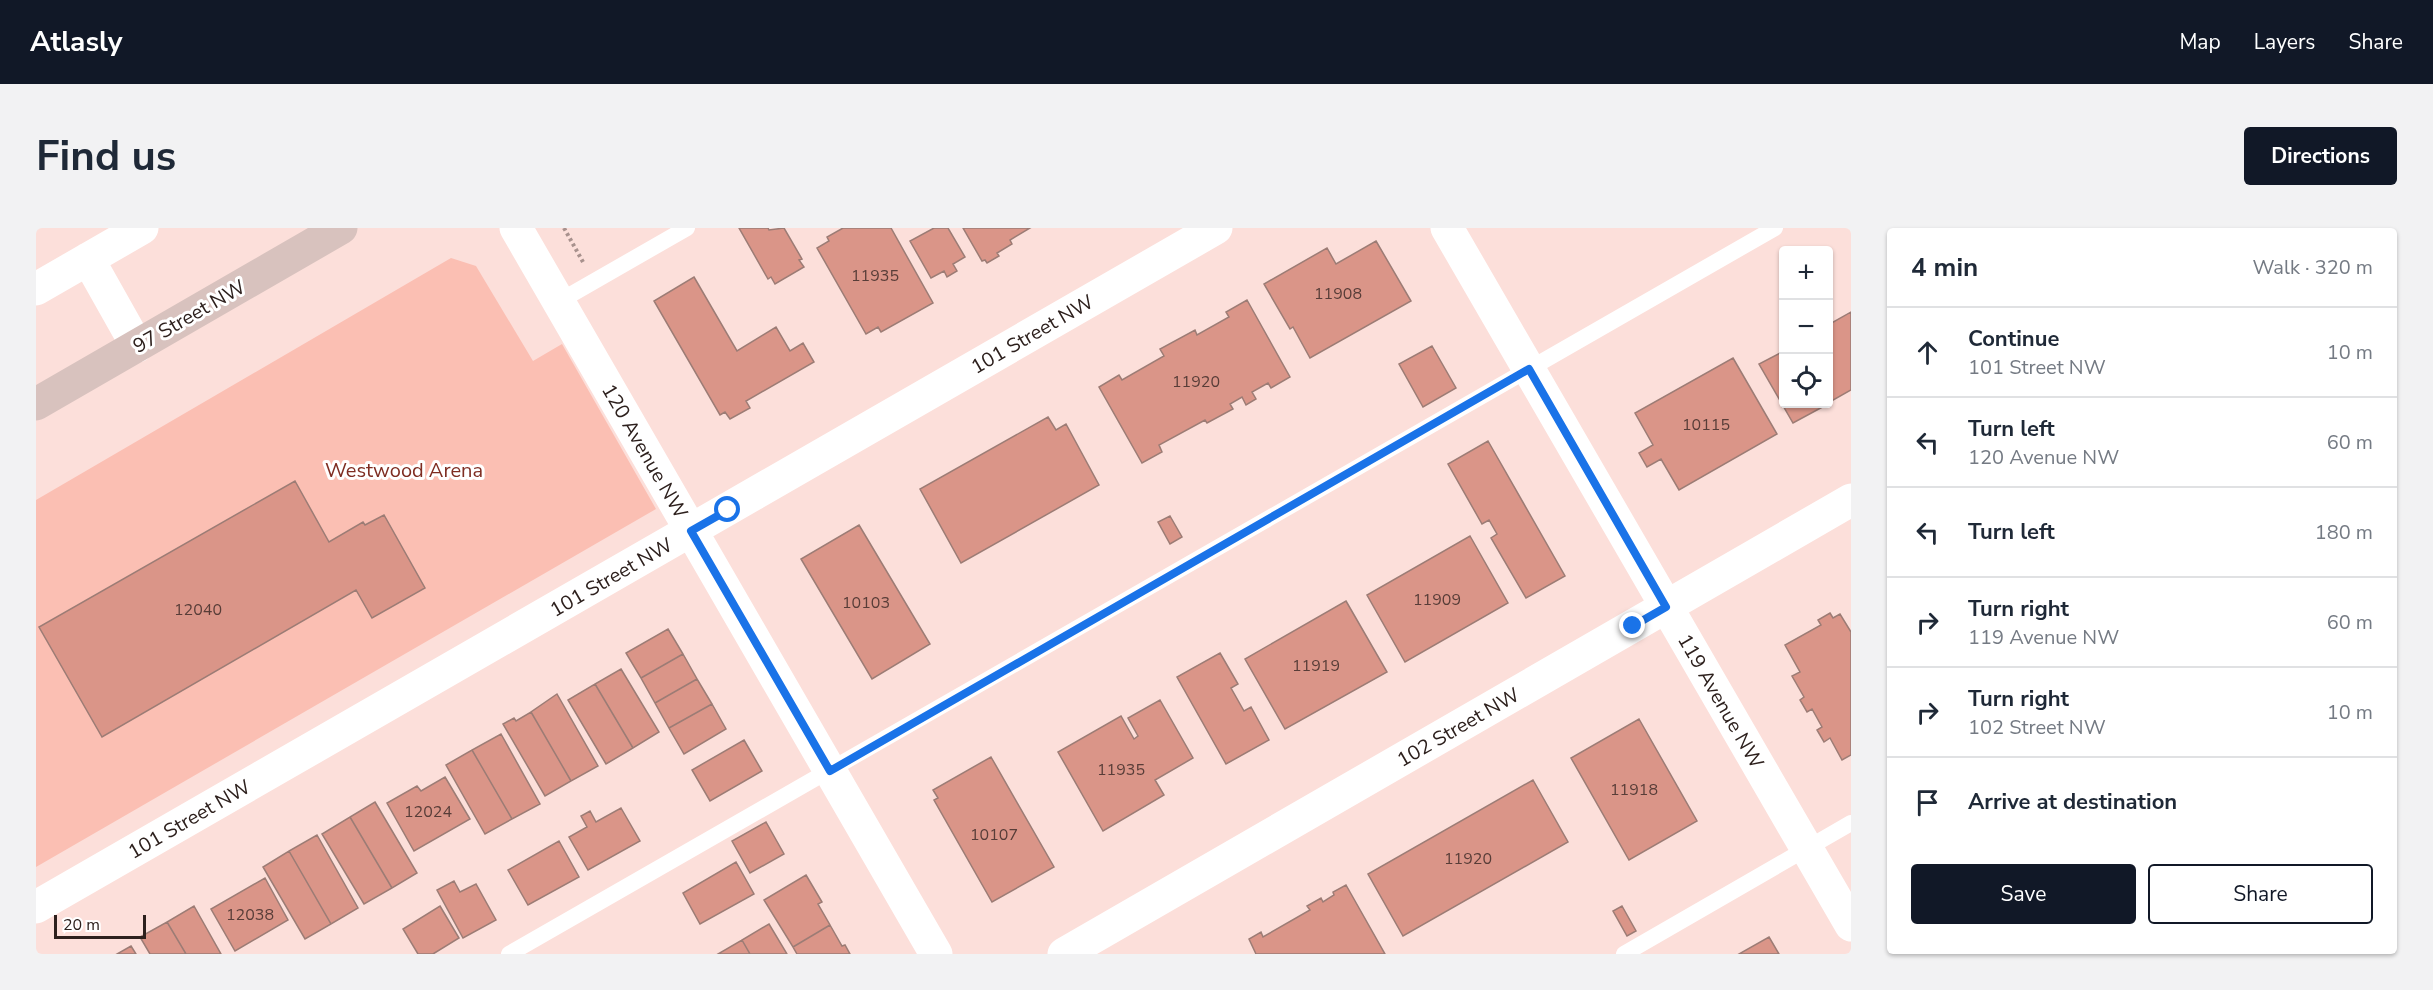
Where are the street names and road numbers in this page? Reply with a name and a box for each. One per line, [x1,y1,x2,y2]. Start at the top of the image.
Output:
street label: 97 Street NW [128,273,250,360]
street label: 101 Street NW [966,288,1099,381]
street label: 120 Avenue NW [595,379,694,523]
street label: 101 Street NW [545,531,678,624]
street label: 119 Avenue NW [1671,629,1770,773]
street label: 102 Street NW [1392,681,1525,774]
street label: 101 Street NW [123,773,256,866]

